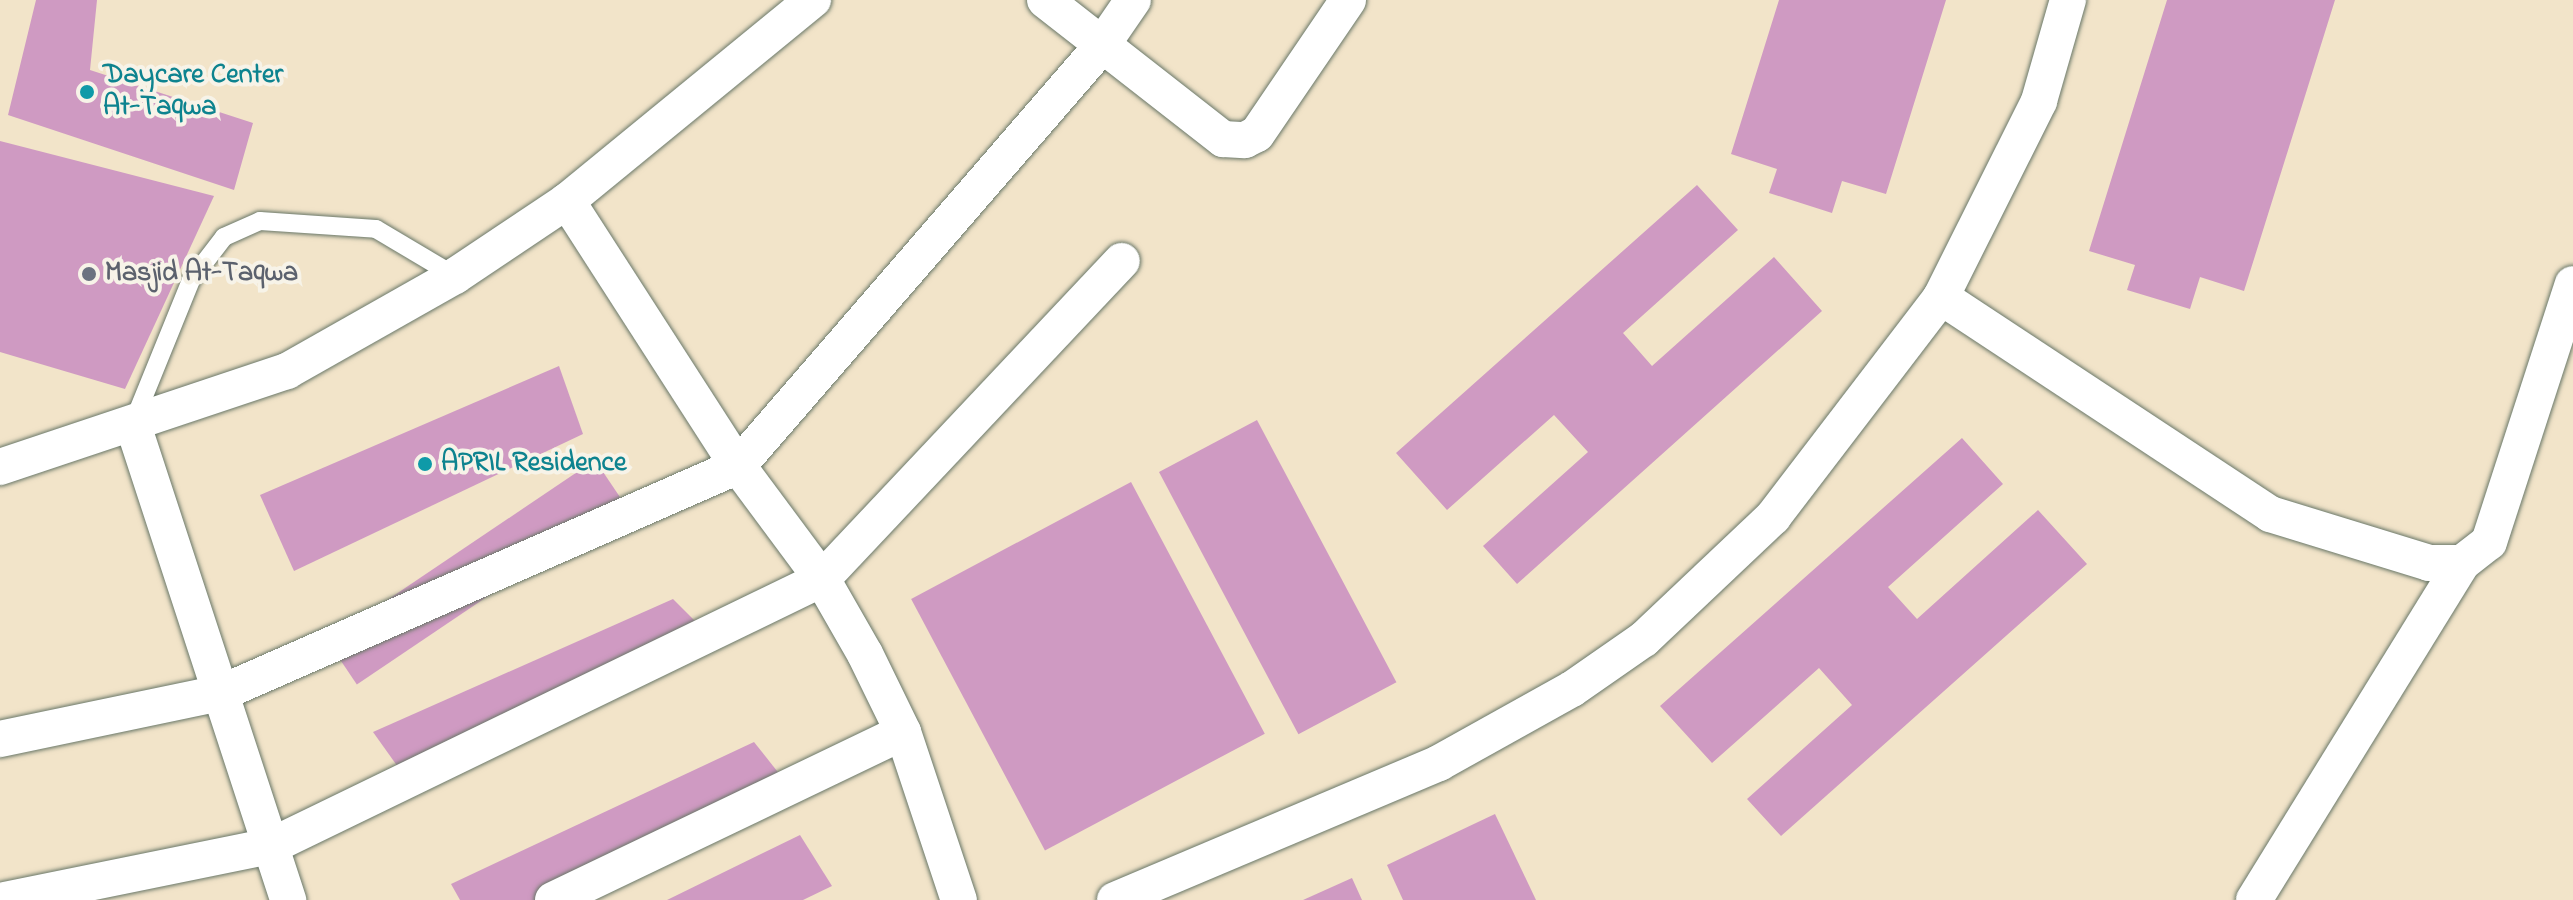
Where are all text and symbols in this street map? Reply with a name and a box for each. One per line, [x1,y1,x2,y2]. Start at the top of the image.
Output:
place label: Daycare Center At-Taqwa [103,59,283,125]
marker: Daycare Center At-Taqwa [78,83,96,101]
place label: Masjid At-Taqwa [105,257,298,291]
marker: Masjid At-Taqwa [80,265,98,283]
place label: APRIL Residence [441,447,627,481]
marker: APRIL Residence [416,455,434,473]

